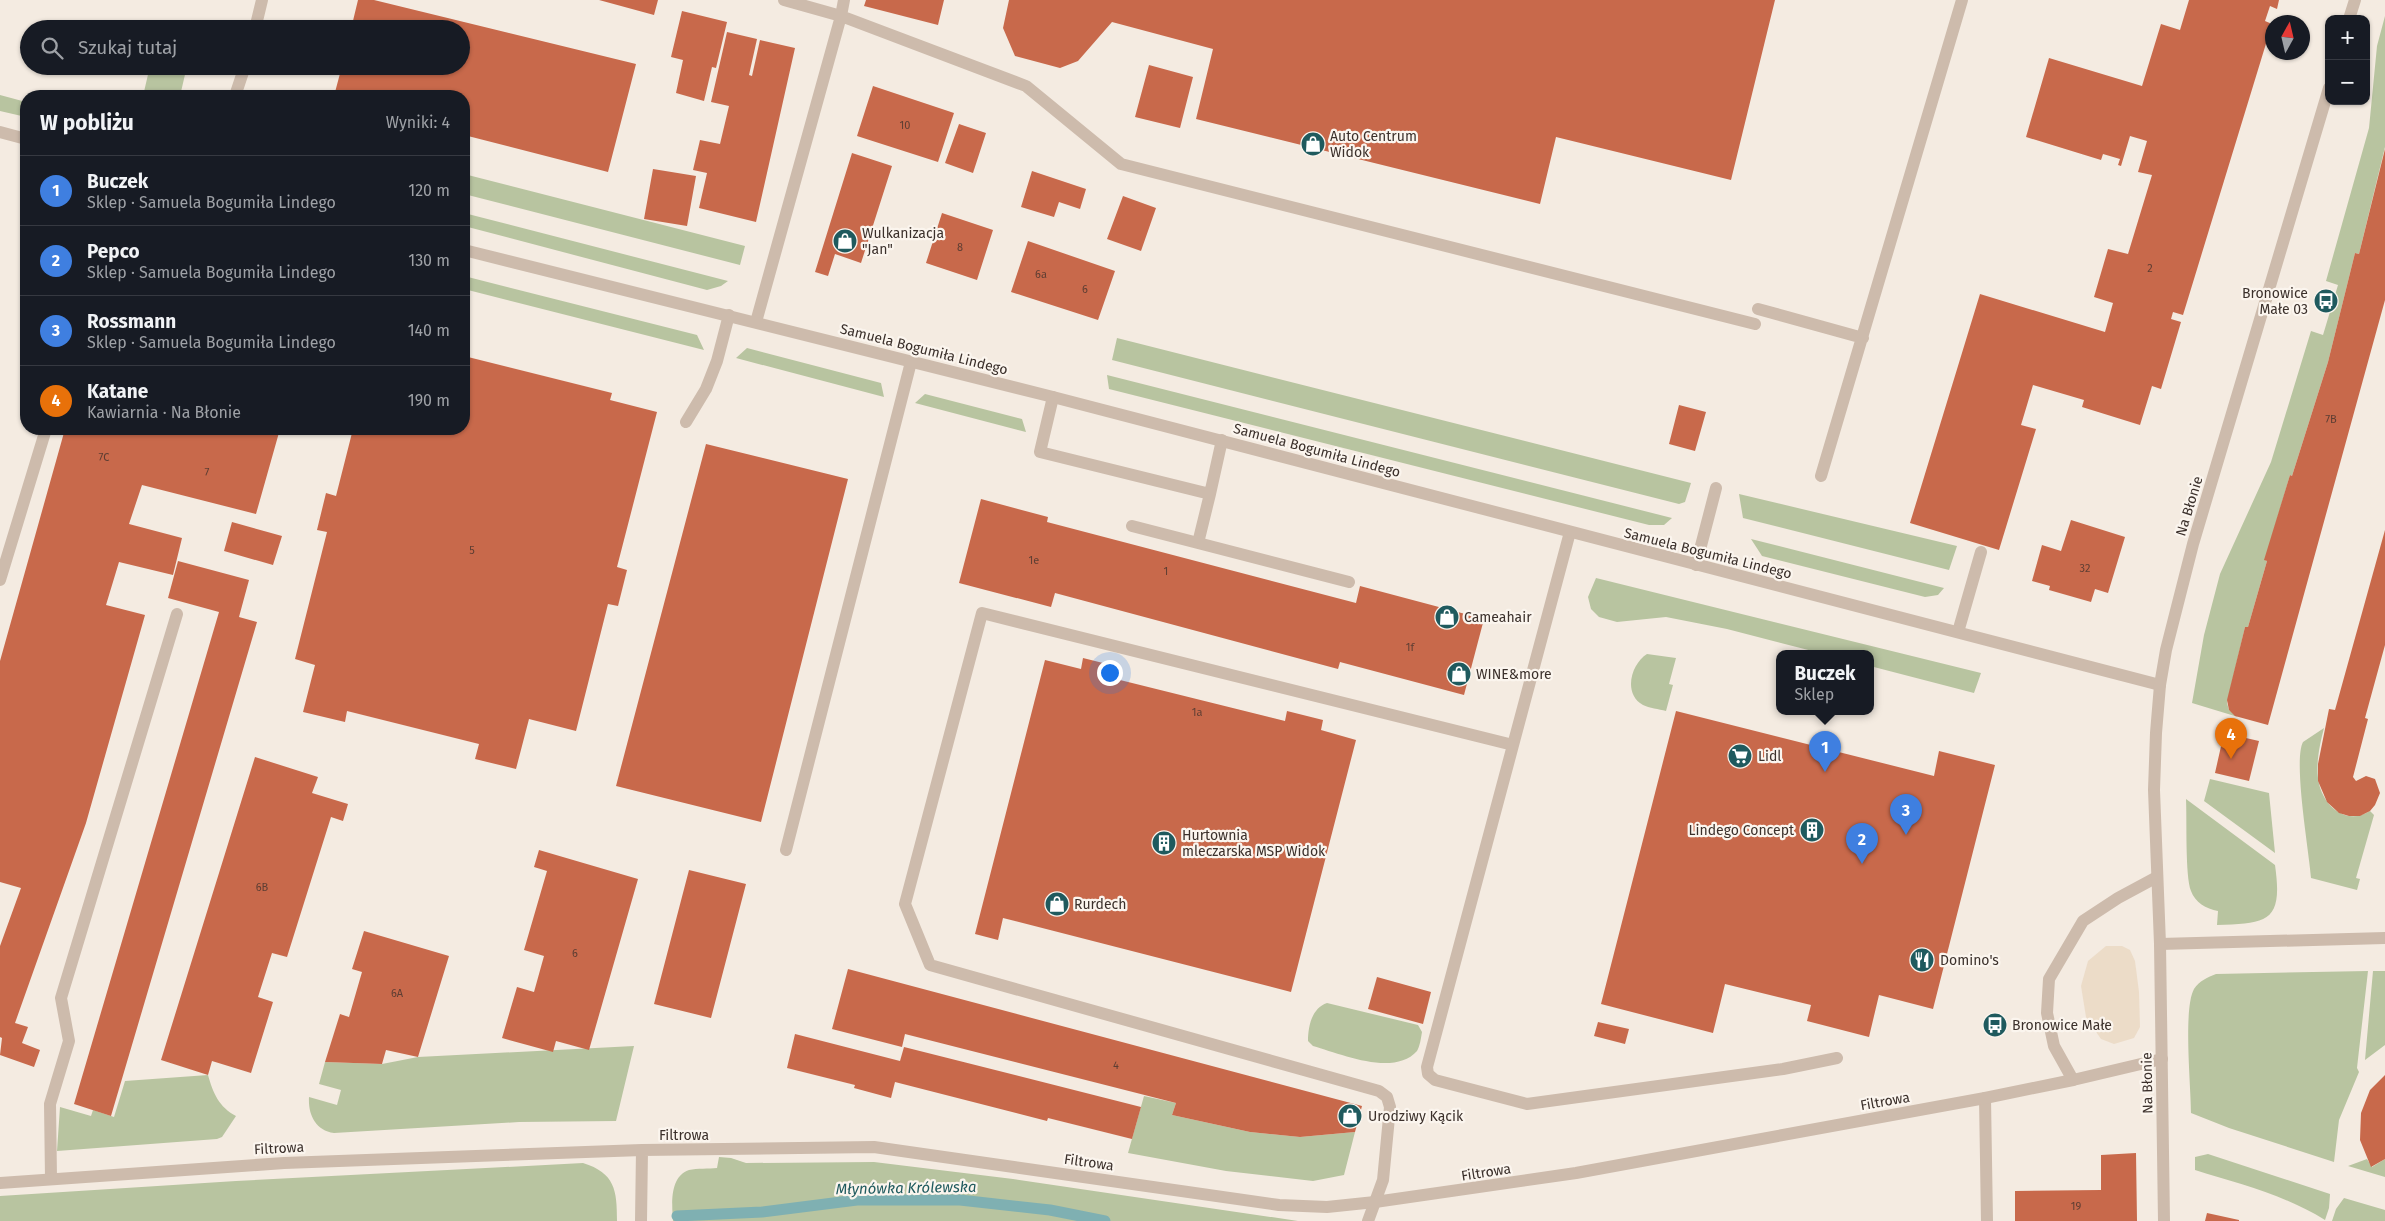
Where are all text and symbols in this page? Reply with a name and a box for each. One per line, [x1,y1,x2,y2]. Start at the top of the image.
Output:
north arrow [2265,15,2310,60]
map controls [2325,15,2370,105]
button: + [2325,15,2370,60]
search box [20,20,470,75]
icon: search [38,34,66,62]
text: Szukaj tutaj [78,36,177,59]
button: − [2325,60,2370,105]
text: W pobliżu [40,110,134,136]
text: Wyniki: 4 [386,113,450,132]
house number: 10 [900,119,910,132]
place label: Auto Centrum Widok [1330,128,1417,161]
shop icon: Auto Centrum Widok [1300,131,1326,157]
text: Buczek [87,170,148,193]
text: 1 [52,181,60,200]
text: 120 m [408,181,450,200]
text: Sklep · Samuela Bogumiła Lindego [87,193,336,212]
place label: Wulkanizacja "Jan" [862,225,944,258]
shop icon: Wulkanizacja "Jan" [832,228,858,254]
text: Pepco [87,240,139,263]
house number: 8 [957,241,963,254]
text: 2 [52,251,60,270]
text: 130 m [408,251,450,270]
house number: 2 [2147,262,2153,275]
text: Sklep · Samuela Bogumiła Lindego [87,263,336,282]
house number: 6a [1035,268,1047,281]
house number: 6 [1082,283,1088,296]
place label: Bronowice Małe 03 [2242,285,2308,318]
bus stop icon: Bronowice Małe 03 [2313,288,2339,314]
text: Rossmann [87,310,176,333]
street label: Samuela Bogumiła Lindego [838,320,1009,379]
text: 3 [52,321,60,340]
text: 140 m [408,321,450,340]
text: Sklep · Samuela Bogumiła Lindego [87,333,336,352]
text: Katane [87,380,148,403]
text: 4 [51,391,61,410]
text: 190 m [408,391,450,410]
text: Kawiarnia · Na Błonie [87,403,241,422]
house number: 7B [2325,413,2337,426]
street label: Samuela Bogumiła Lindego [1232,420,1402,481]
house number: 7C [99,451,109,464]
house number: 7 [205,466,210,479]
street label: Na Błonie [2172,474,2207,538]
street label: Samuela Bogumiła Lindego [1622,524,1793,583]
house number: 5 [469,544,475,557]
house number: 1e [1029,554,1039,567]
house number: 32 [2080,562,2090,575]
house number: 1 [1164,565,1168,578]
shop icon: Cameahair [1434,604,1460,630]
place label: Cameahair [1464,609,1532,626]
house number: 1f [1406,641,1416,654]
popup [1776,650,1874,715]
your location [1097,660,1123,686]
shop icon: WINE&more [1446,661,1472,687]
text: Buczek [1794,662,1856,685]
place label: WINE&more [1476,666,1552,683]
text: Sklep [1794,685,1834,704]
house number: 1a [1192,706,1202,719]
pin: 4 [2215,718,2247,759]
pin: 1 [1809,731,1841,772]
supermarket icon: Lidl [1727,743,1753,769]
place label: Lidl [1758,748,1781,765]
pin: 3 [1890,794,1922,835]
building icon: Lindego Concept [1799,817,1825,843]
place label: Lindego Concept [1689,822,1795,839]
pin: 2 [1846,823,1878,864]
place label: Hurtownia mleczarska MSP Widok [1182,827,1326,860]
building icon: Hurtownia mleczarska MSP Widok [1151,830,1177,856]
house number: 6B [256,881,269,894]
shop icon: Rurdech [1044,891,1070,917]
place label: Rurdech [1074,896,1127,913]
house number: 6 [572,947,578,960]
restaurant icon: Domino's [1909,947,1935,973]
place label: Domino's [1940,952,1999,969]
house number: 6A [391,987,404,1000]
bus stop icon: Bronowice Małe [1982,1012,2008,1038]
place label: Bronowice Małe [2012,1017,2112,1034]
street label: Na Błonie [2138,1052,2157,1114]
house number: 4 [1113,1059,1119,1072]
street label: Filtrowa [1859,1089,1911,1114]
shop icon: Urodziwy Kącik [1337,1103,1363,1129]
place label: Urodziwy Kącik [1368,1108,1464,1125]
street label: Filtrowa [659,1127,709,1144]
street label: Filtrowa [254,1139,305,1158]
street label: Filtrowa [1063,1151,1115,1174]
street label: Filtrowa [1460,1160,1512,1185]
water label: Młynówka Królewska [835,1178,977,1198]
house number: 19 [2071,1200,2081,1213]

